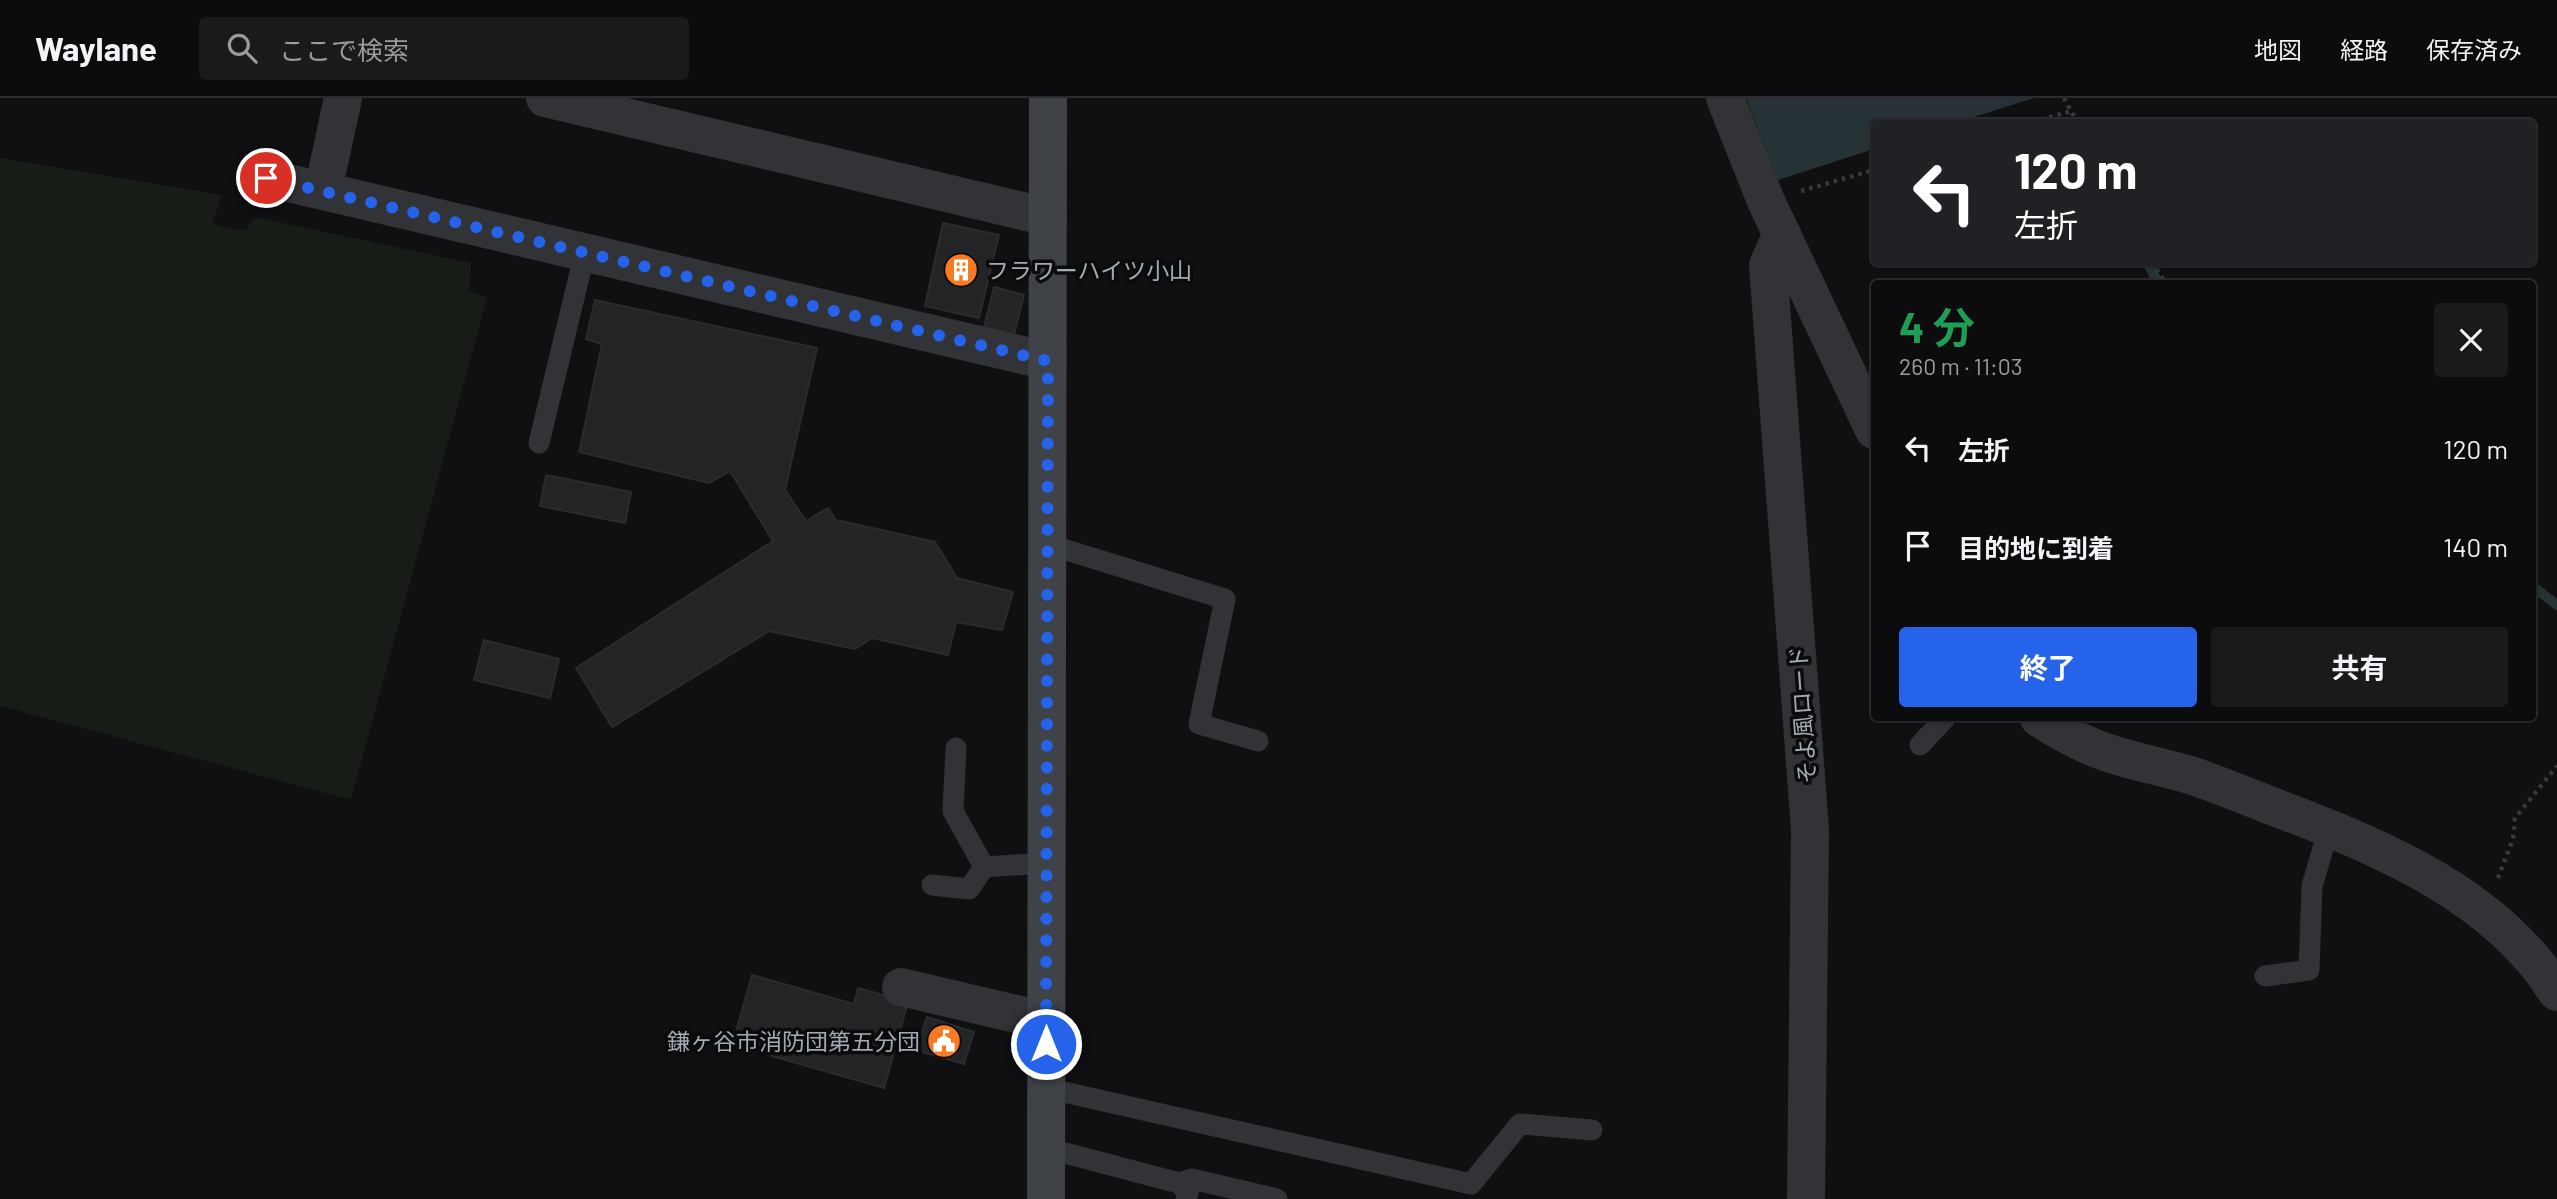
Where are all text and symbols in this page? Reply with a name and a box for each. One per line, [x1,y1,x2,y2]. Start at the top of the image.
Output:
search box [199,17,689,80]
text: Waylane [35,28,157,68]
icon: search [223,29,261,67]
text: ここで検索 [279,34,409,65]
text: 地図 [2254,35,2302,64]
text: 経路 [2340,35,2388,64]
text: 保存済み [2426,35,2522,64]
text: 120 m [2014,140,2137,199]
icon: left [1899,147,1990,238]
pin [236,148,296,208]
icon: arrive [247,159,285,197]
text: 左折 [2014,205,2078,243]
building icon: フラワーハイツ小山 [942,251,980,289]
place label: フラワーハイツ小山 [986,256,1192,284]
text: 4 分 [1899,301,1975,351]
button: close [2434,303,2508,377]
text: 260 m · 11:03 [1899,352,2023,380]
icon: left [1899,429,1937,467]
text: 120 m [2444,433,2508,464]
text: 左折 [1958,434,2010,465]
icon: arrive [1899,527,1937,565]
text: 140 m [2443,531,2508,562]
text: 目的地に到着 [1958,532,2114,563]
button: 終了 [1899,627,2197,707]
button: 共有 [2211,627,2508,707]
street label: そよ風ロード [1783,645,1821,785]
position arrow [1009,1007,1083,1081]
public building icon: 鎌ヶ谷市消防団第五分団 [925,1022,963,1060]
place label: 鎌ヶ谷市消防団第五分団 [667,1027,920,1055]

